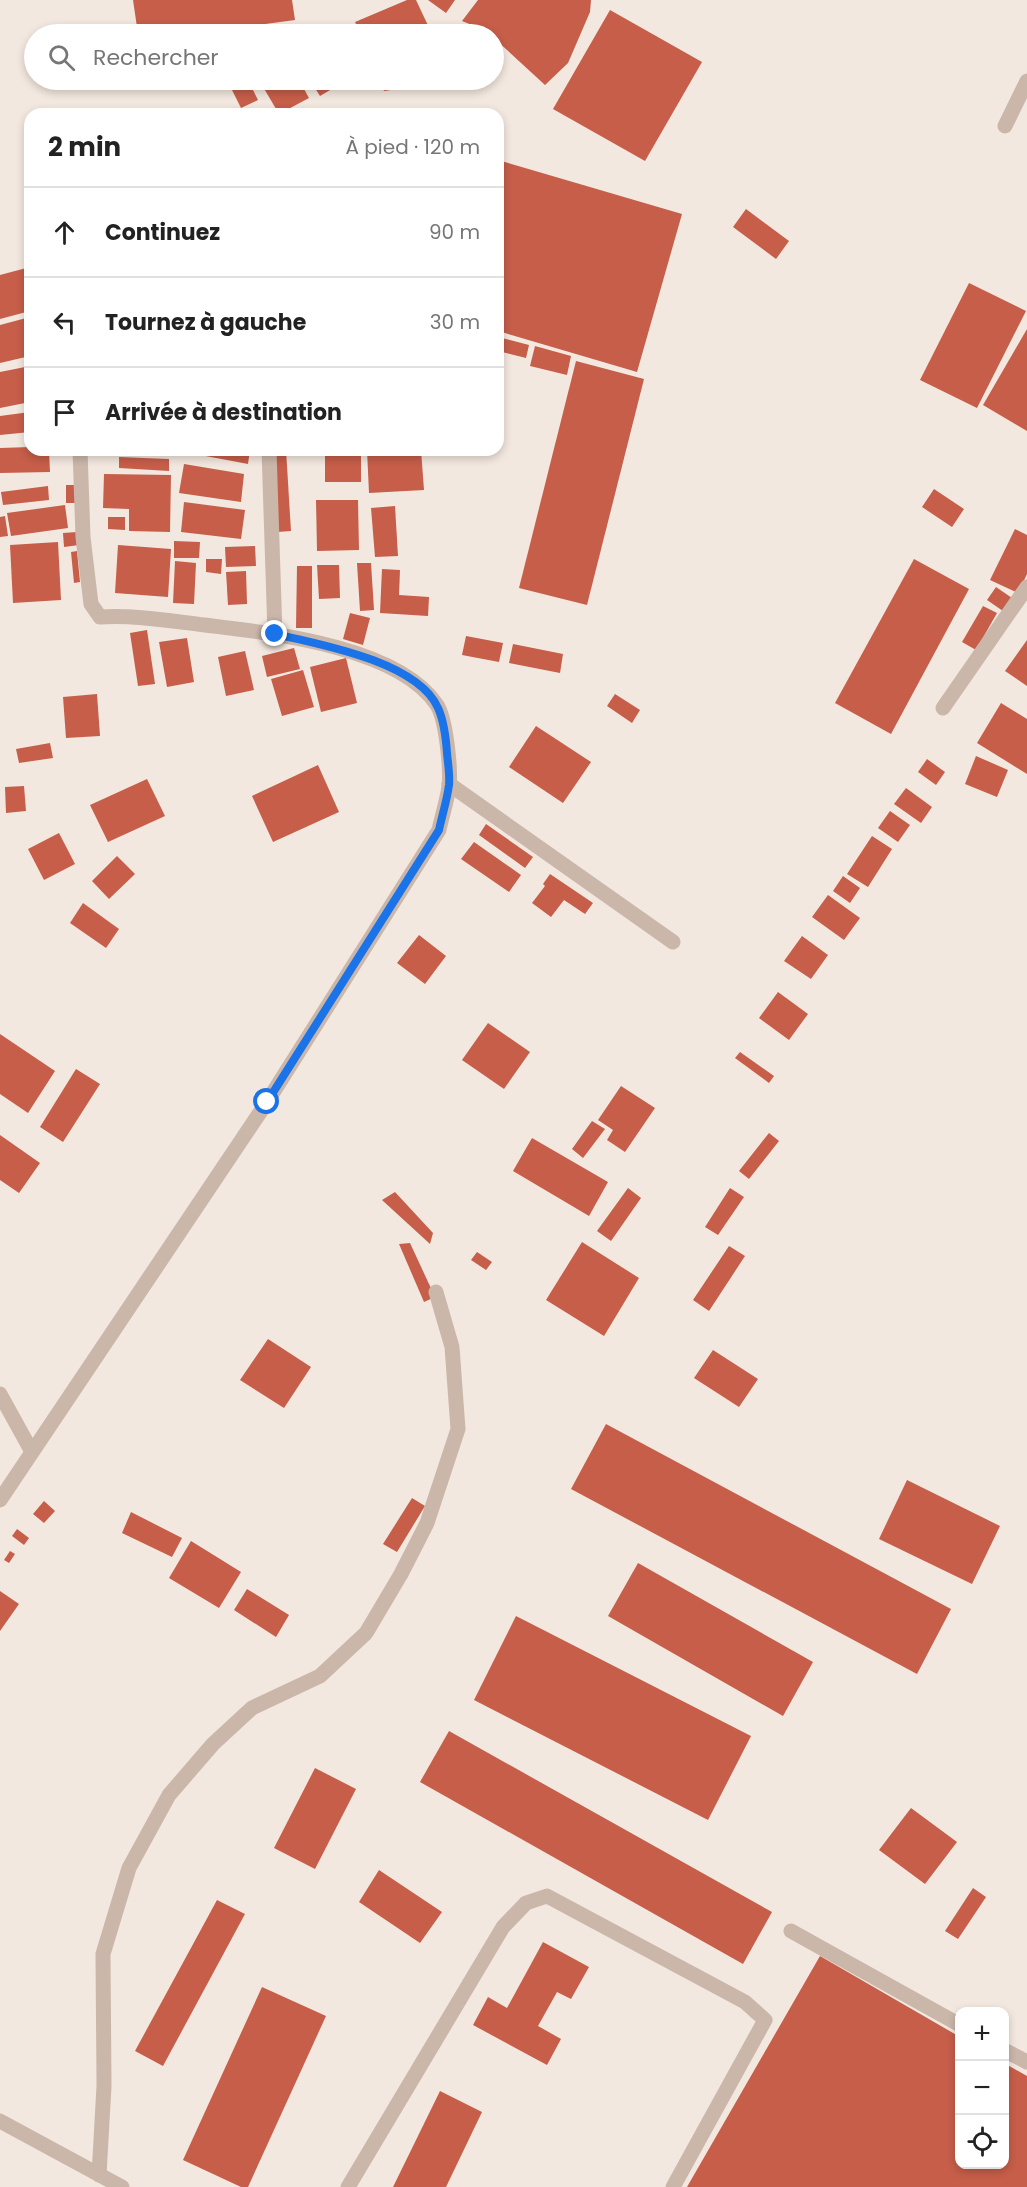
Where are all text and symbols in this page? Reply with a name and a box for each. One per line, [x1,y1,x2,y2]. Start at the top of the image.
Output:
search box [24,24,504,90]
icon: search [45,41,78,74]
text: Rechercher [93,42,219,73]
text: 2 min [48,129,121,165]
text: À pied · 120 m [346,133,480,161]
icon: ahead [48,216,81,249]
text: Continuez [105,217,220,248]
text: 90 m [429,218,480,246]
icon: left [48,306,81,339]
text: Tournez à gauche [105,307,306,338]
text: 30 m [430,308,480,336]
icon: arrive [48,396,81,429]
text: Arrivée à destination [105,397,342,428]
route end [261,620,287,646]
route start [253,1088,279,1114]
map controls [955,2007,1009,2169]
button: + [955,2007,1009,2061]
button: − [955,2061,1009,2115]
button: locate [955,2115,1009,2169]

